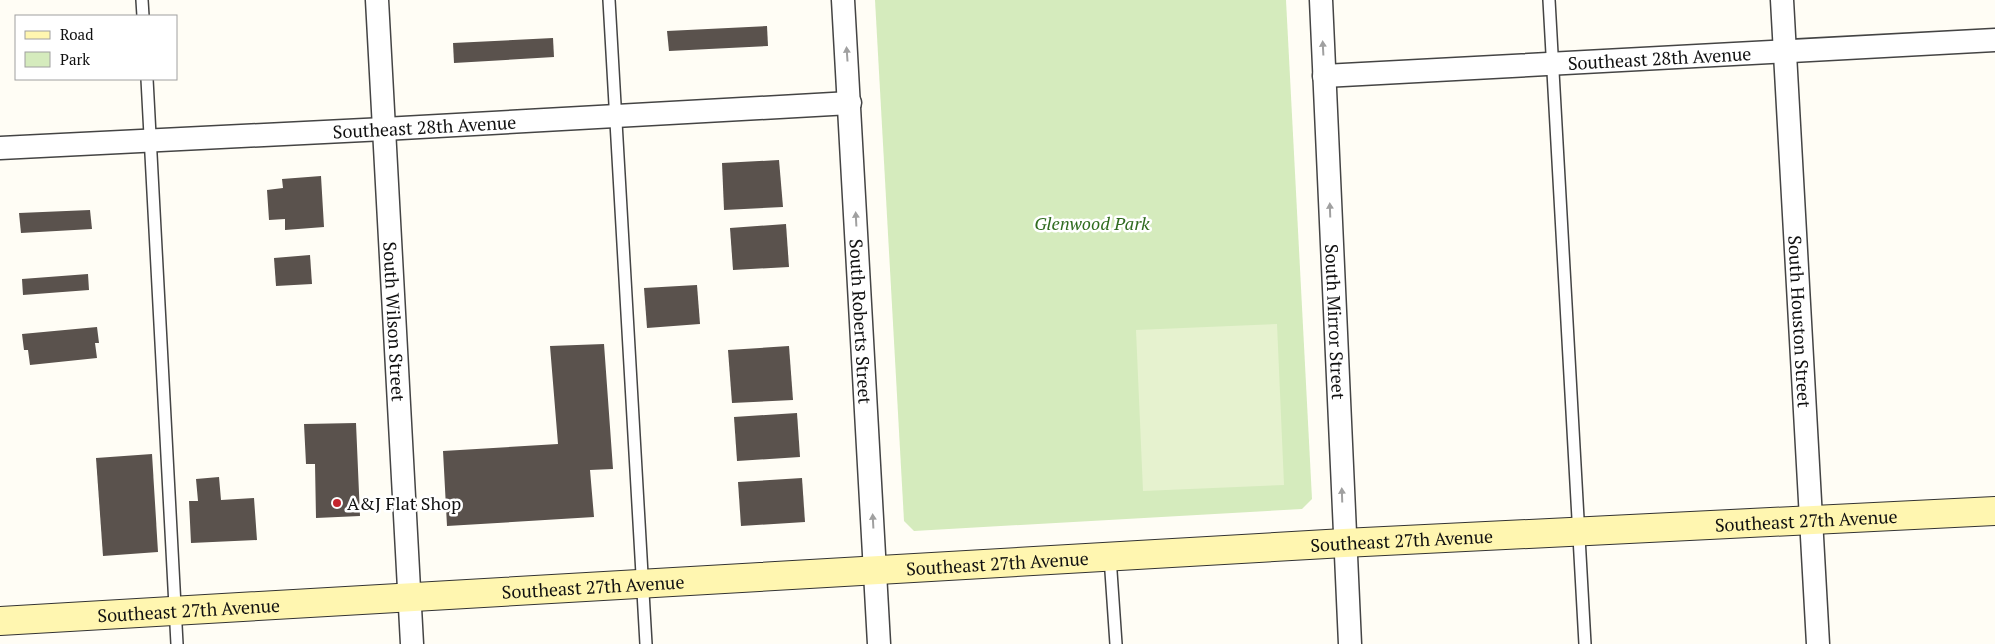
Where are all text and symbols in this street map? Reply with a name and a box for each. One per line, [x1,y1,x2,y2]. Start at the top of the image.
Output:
legend [15,15,178,80]
text: Road [60,24,93,44]
one-way arrow [1319,39,1327,55]
street label: Southeast 28th Avenue [1567,41,1752,75]
one-way arrow [842,46,850,62]
text: Park [60,49,90,69]
street label: Southeast 28th Avenue [332,110,517,144]
one-way arrow [1326,202,1334,218]
one-way arrow [852,211,860,227]
park label: Glenwood Park [1034,211,1150,235]
street label: South Houston Street [1783,235,1817,409]
street label: South Roberts Street [844,238,878,405]
street label: South Wilson Street [378,241,411,402]
street label: South Mirror Street [1320,243,1351,400]
one-way arrow [1338,486,1346,502]
place label: A&J Flat Shop [347,491,461,515]
marker: A&J Flat Shop [331,497,343,509]
street label: Southeast 27th Avenue [1714,504,1898,537]
one-way arrow [868,513,876,529]
street label: Southeast 27th Avenue [1310,524,1494,557]
street label: Southeast 27th Avenue [905,546,1089,580]
street label: Southeast 27th Avenue [501,569,685,604]
street label: Southeast 27th Avenue [97,593,281,627]

